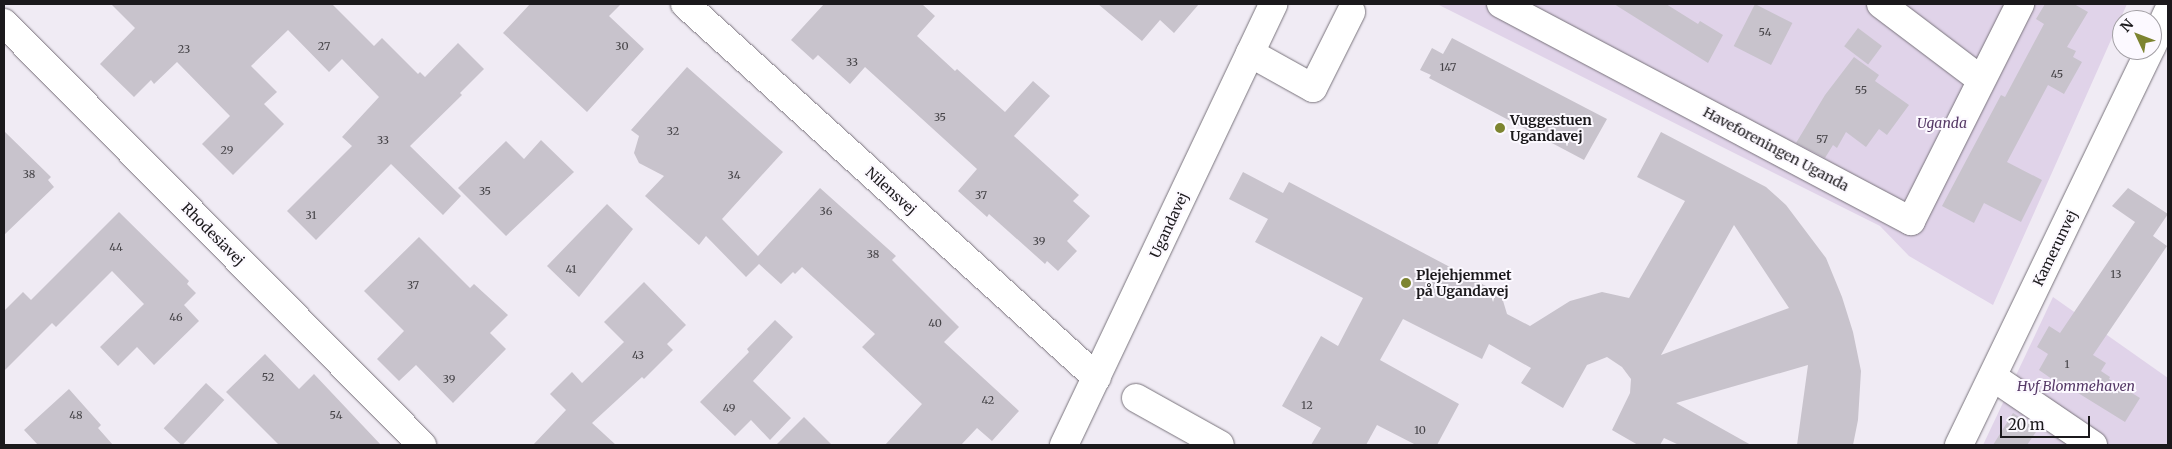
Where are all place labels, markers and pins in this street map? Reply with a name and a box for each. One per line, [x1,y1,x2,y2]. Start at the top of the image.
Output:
place label: Vuggestuen Ugandavej [1510,112,1592,144]
marker: Vuggestuen Ugandavej [1494,122,1506,134]
place label: Plejehjemmet på Ugandavej [1416,267,1512,300]
marker: Plejehjemmet på Ugandavej [1400,277,1412,289]

